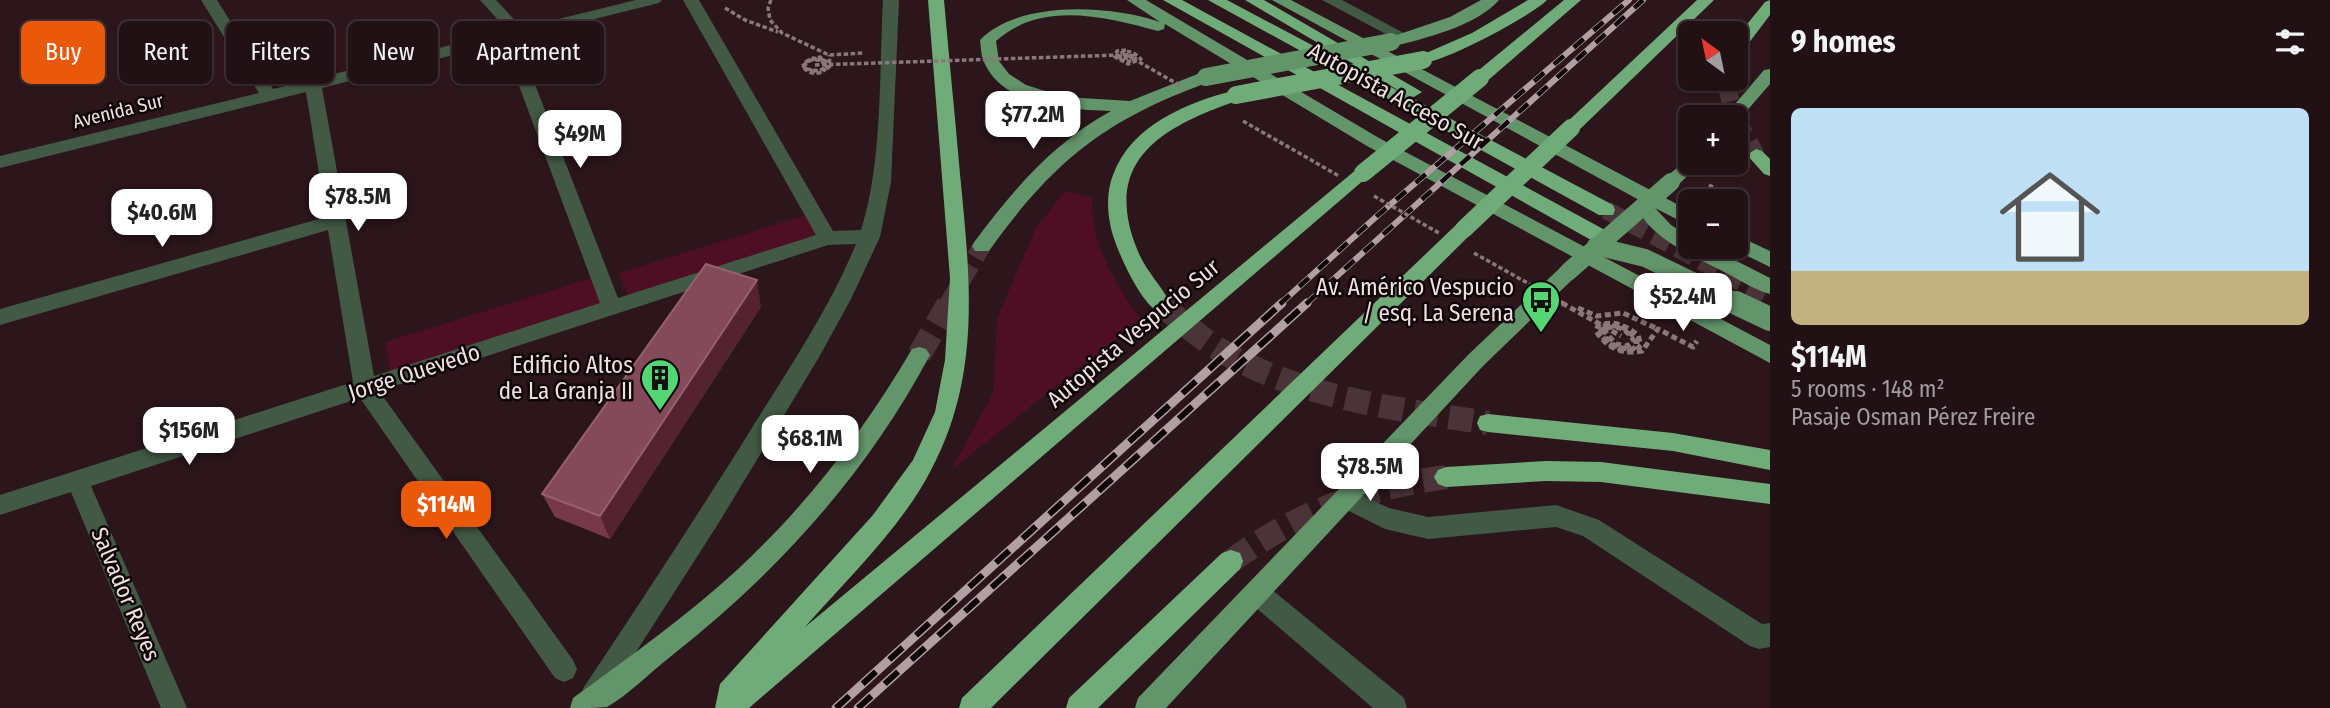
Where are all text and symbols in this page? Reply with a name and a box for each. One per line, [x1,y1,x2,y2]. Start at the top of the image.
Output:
chip: Buy [21,21,105,84]
chip: Rent [119,21,212,84]
chip: Filters [226,21,334,84]
chip: New [348,21,438,84]
chip: Apartment [452,21,604,84]
north arrow [1678,21,1748,91]
map controls [1678,21,1748,259]
icon: filters [2271,23,2309,61]
text: 9 homes [1791,24,1896,60]
street label: Autopista Acceso Sur [1303,36,1489,156]
street label: Avenida Sur [70,89,166,133]
pin: $77.2M [976,92,1090,151]
text: $77.2M [1001,100,1065,128]
button: + [1678,105,1748,175]
pin: $49M [539,110,621,170]
text: $49M [554,119,606,147]
icon: home [1987,154,2113,280]
pin: $78.5M [301,174,415,233]
text: $78.5M [325,182,391,210]
button: − [1678,189,1748,259]
pin: $40.6M [105,190,219,249]
text: $40.6M [127,198,197,226]
street label: Autopista Vespucio Sur [1041,253,1225,413]
place label: Av. Américo Vespucio / esq. La Serena [1316,273,1514,327]
pin: $52.4M [1626,274,1740,333]
bus stop icon: Av. Américo Vespucio / esq. La Serena [1520,279,1562,334]
text: $52.4M [1650,282,1716,310]
street label: Jorge Quevedo [345,338,483,406]
text: $114M [1791,339,1867,375]
place label: Edificio Altos de La Granja II [499,351,633,405]
building icon: Edificio Altos de La Granja II [639,357,681,412]
text: 5 rooms · 148 m² [1791,375,1945,403]
text: Pasaje Osman Pérez Freire [1791,403,2035,431]
pin: $156M [140,407,238,467]
text: $156M [159,416,219,444]
pin: $68.1M [753,416,867,475]
text: $68.1M [778,424,842,452]
pin: $78.5M [1313,444,1427,503]
text: $78.5M [1337,452,1403,480]
pin: $114M [397,482,495,541]
text: $114M [417,490,475,518]
street label: Salvador Reyes [85,523,167,665]

